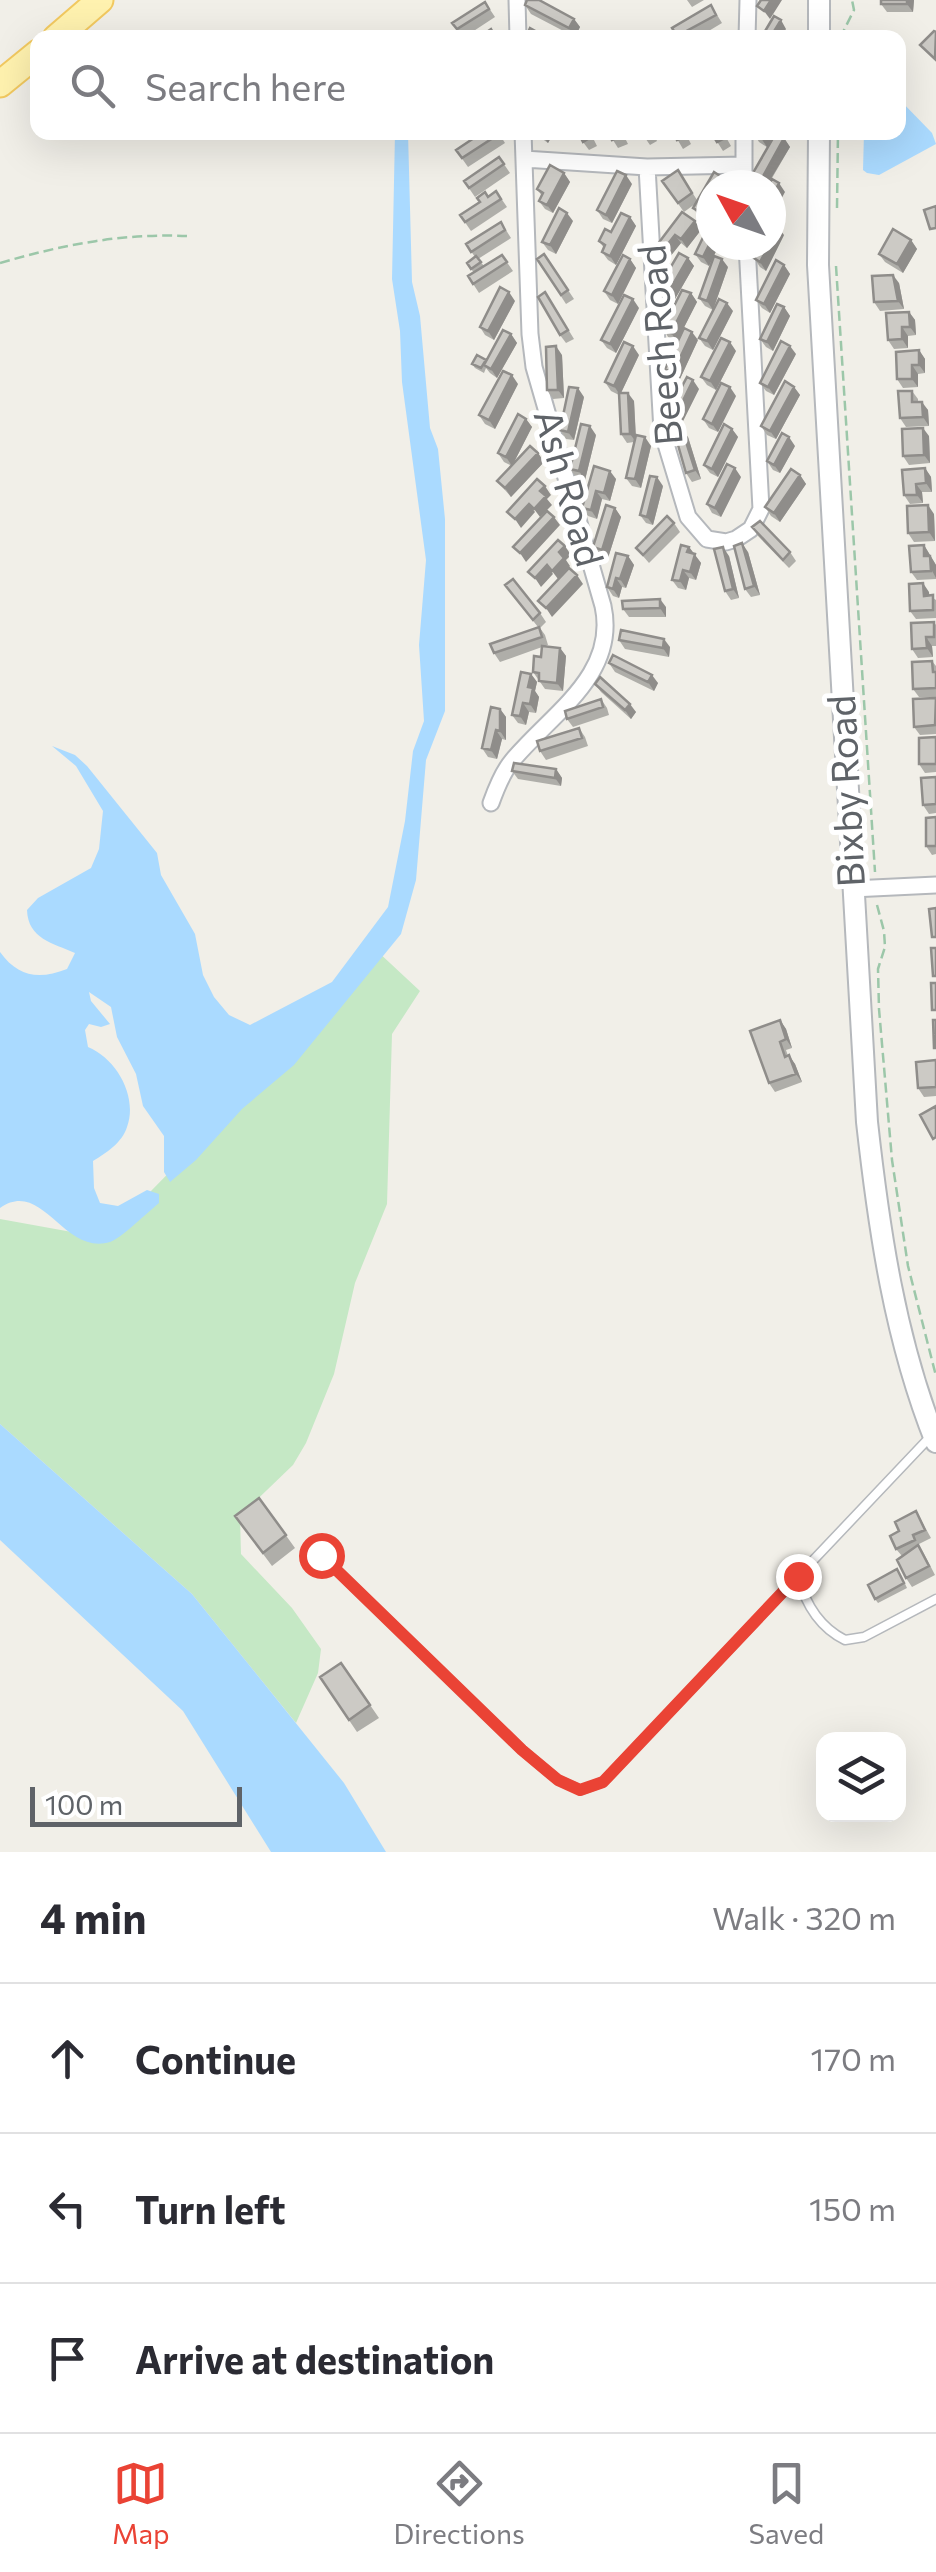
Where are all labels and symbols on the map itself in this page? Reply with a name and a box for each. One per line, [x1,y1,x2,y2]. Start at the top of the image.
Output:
north arrow [696,170,786,260]
street label: Beech Road [626,243,691,447]
street label: Ash Road [526,403,615,571]
street label: Bixby Road [816,694,873,888]
route start [299,1533,345,1579]
route end [776,1554,822,1600]
scale bar [30,1782,242,1826]

